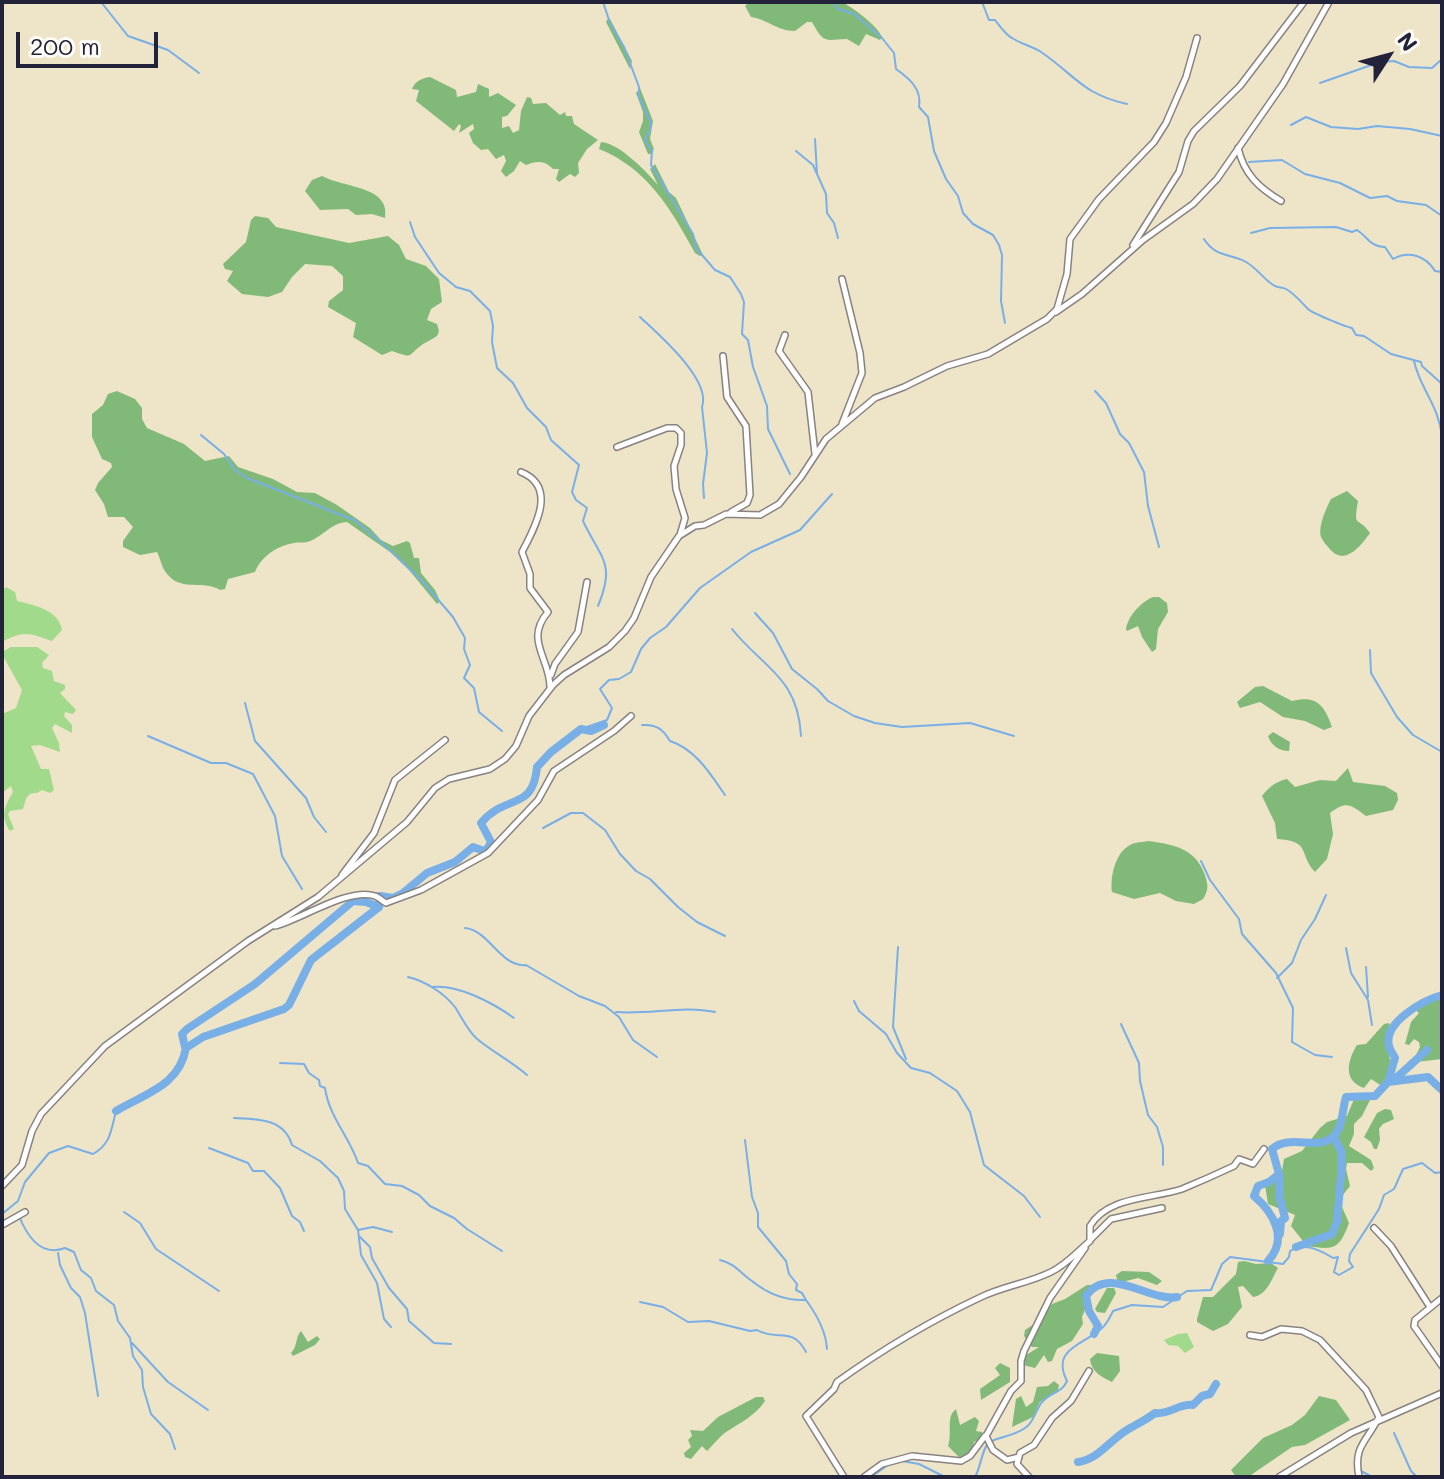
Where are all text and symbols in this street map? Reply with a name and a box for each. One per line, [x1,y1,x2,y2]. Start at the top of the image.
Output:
scale bar [20,16,162,66]
north arrow [1348,16,1428,96]
text: N [1391,26,1424,57]
text: 200 m [30,30,100,61]

